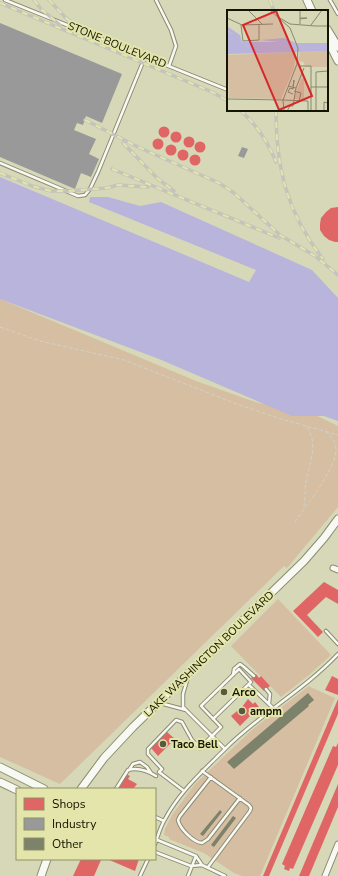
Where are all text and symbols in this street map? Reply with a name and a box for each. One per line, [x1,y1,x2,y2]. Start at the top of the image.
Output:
inset map [227,10,328,111]
street label: STONE BOULEVARD [65,18,169,72]
street label: LAKE WASHINGTON BOULEVARD [141,588,277,720]
place label: Arco [232,685,256,700]
marker: Arco [219,687,229,697]
place label: ampm [250,704,282,719]
marker: ampm [237,706,247,716]
place label: Taco Bell [171,737,218,752]
marker: Taco Bell [158,739,168,749]
legend [16,788,156,860]
text: Shops [52,796,86,812]
text: Industry [52,816,97,832]
text: Other [52,836,84,852]

